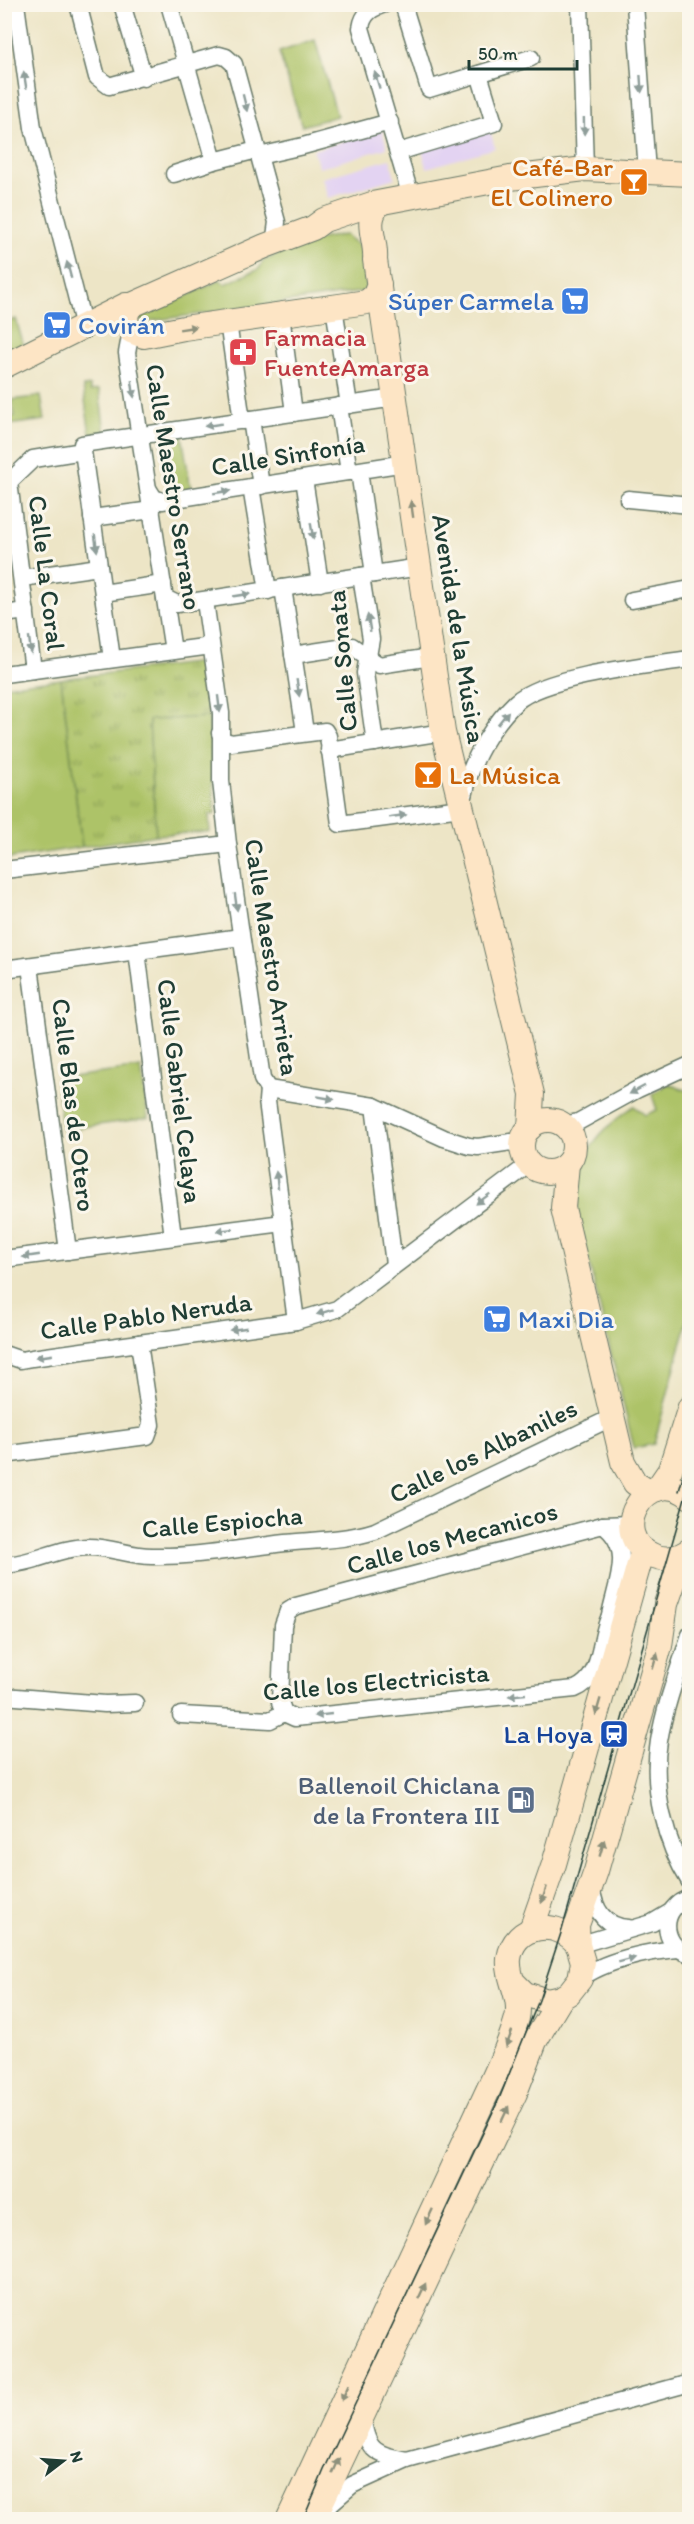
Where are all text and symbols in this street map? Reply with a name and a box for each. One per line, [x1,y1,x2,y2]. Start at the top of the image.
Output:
scale bar [469,33,577,71]
text: 50 m [478,43,518,65]
one-way arrow [21,71,30,90]
one-way arrow [372,71,381,89]
one-way arrow [636,74,645,93]
one-way arrow [241,94,251,112]
one-way arrow [579,116,589,135]
place label: Café-Bar El Colinero [490,151,613,213]
bar icon: Café-Bar El Colinero [618,166,650,198]
one-way arrow [64,261,73,279]
place label: Súper Carmela [388,285,554,317]
supermarket icon: Súper Carmela [559,285,591,317]
supermarket icon: Covirán [41,309,73,341]
place label: Covirán [78,309,165,341]
place label: Farmacia FuenteAmarga [264,321,429,383]
one-way arrow [178,323,197,332]
pharmacy icon: Farmacia FuenteAmarga [227,336,259,368]
street label: Calle Maestro Serrano [139,362,209,612]
one-way arrow [128,380,137,399]
one-way arrow [203,421,222,430]
street label: Calle Sinfonía [209,427,367,483]
one-way arrow [213,487,232,496]
street label: Calle La Coral [22,494,72,652]
one-way arrow [407,499,416,518]
street label: Avenida de la Música [425,512,493,747]
one-way arrow [308,522,317,541]
one-way arrow [91,534,101,553]
street label: Calle Sonata [320,589,364,733]
one-way arrow [232,590,251,599]
one-way arrow [364,613,373,632]
one-way arrow [25,635,35,654]
one-way arrow [294,678,303,697]
one-way arrow [214,694,224,713]
one-way arrow [497,710,509,725]
bar icon: La Música [412,759,444,791]
place label: La Música [449,759,561,791]
one-way arrow [388,812,407,821]
street label: Calle Maestro Arrieta [237,836,307,1078]
one-way arrow [232,892,241,911]
street label: Calle Gabriel Celaya [150,977,210,1205]
street label: Calle Blas de Otero [45,997,103,1213]
one-way arrow [628,1085,645,1095]
one-way arrow [317,1094,336,1103]
one-way arrow [273,1170,282,1189]
one-way arrow [476,1193,492,1205]
one-way arrow [215,1226,234,1235]
one-way arrow [22,1251,41,1260]
street label: Calle Pablo Neruda [38,1285,254,1347]
supermarket icon: Maxi Dia [481,1303,513,1335]
place label: Maxi Dia [518,1303,614,1335]
one-way arrow [316,1308,334,1317]
one-way arrow [228,1325,247,1334]
one-way arrow [35,1352,54,1361]
street label: Calle los Albaniles [384,1392,582,1510]
street label: Calle los Mecanicos [343,1494,561,1582]
street label: Calle Espiocha [140,1499,304,1545]
one-way arrow [651,1652,661,1670]
street label: Calle los Electricista [261,1656,491,1708]
one-way arrow [507,1690,526,1700]
one-way arrow [593,1698,602,1716]
one-way arrow [313,1710,332,1720]
place label: La Hoya [504,1718,593,1750]
station icon: La Hoya [598,1718,630,1750]
place label: Ballenoil Chiclana de la Frontera III [298,1769,500,1831]
fuel station icon: Ballenoil Chiclana de la Frontera III [505,1784,537,1816]
one-way arrow [598,1839,608,1858]
one-way arrow [539,1886,548,1904]
one-way arrow [618,1954,637,1964]
one-way arrow [504,2030,514,2048]
one-way arrow [500,2106,509,2123]
one-way arrow [424,2208,433,2225]
one-way arrow [417,2282,426,2299]
one-way arrow [341,2385,350,2402]
north arrow [33,2431,93,2491]
text: N [66,2449,88,2465]
one-way arrow [332,2457,342,2475]

